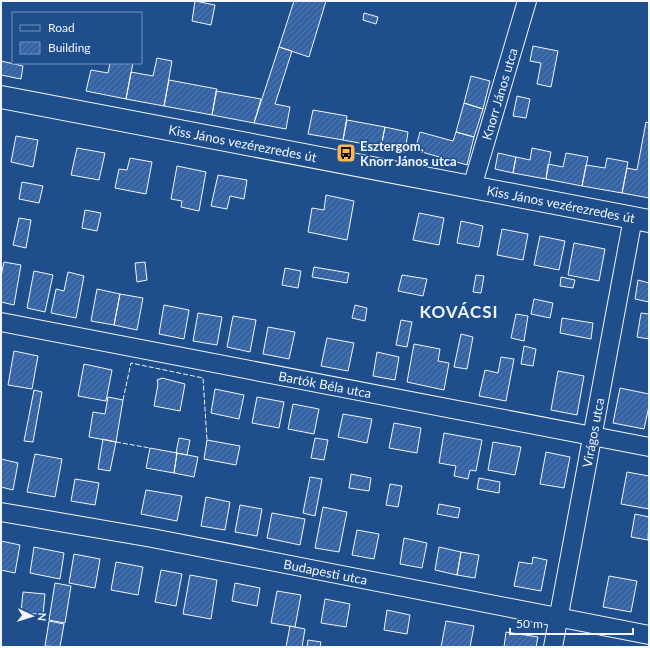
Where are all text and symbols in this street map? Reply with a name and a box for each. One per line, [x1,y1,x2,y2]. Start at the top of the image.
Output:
legend [12,12,142,64]
text: Road [48,20,75,35]
text: Building [48,40,91,55]
street label: Knorr János utca [478,46,521,142]
street label: Kiss János vezérezredes út [167,121,318,165]
place label: Esztergom, Knorr János utca [360,138,457,169]
bus stop icon: Esztergom, Knorr János utca [335,142,357,164]
street label: Kiss János vezérezredes út [485,182,637,226]
district label: KOVÁCSI [419,301,499,322]
street label: Bartók Béla utca [277,368,373,401]
street label: Virágos utca [579,397,607,469]
street label: Budapesti utca [282,556,369,588]
north arrow [12,596,52,636]
scale bar [510,610,633,636]
text: N [36,612,49,621]
text: 50 m [516,616,543,631]

